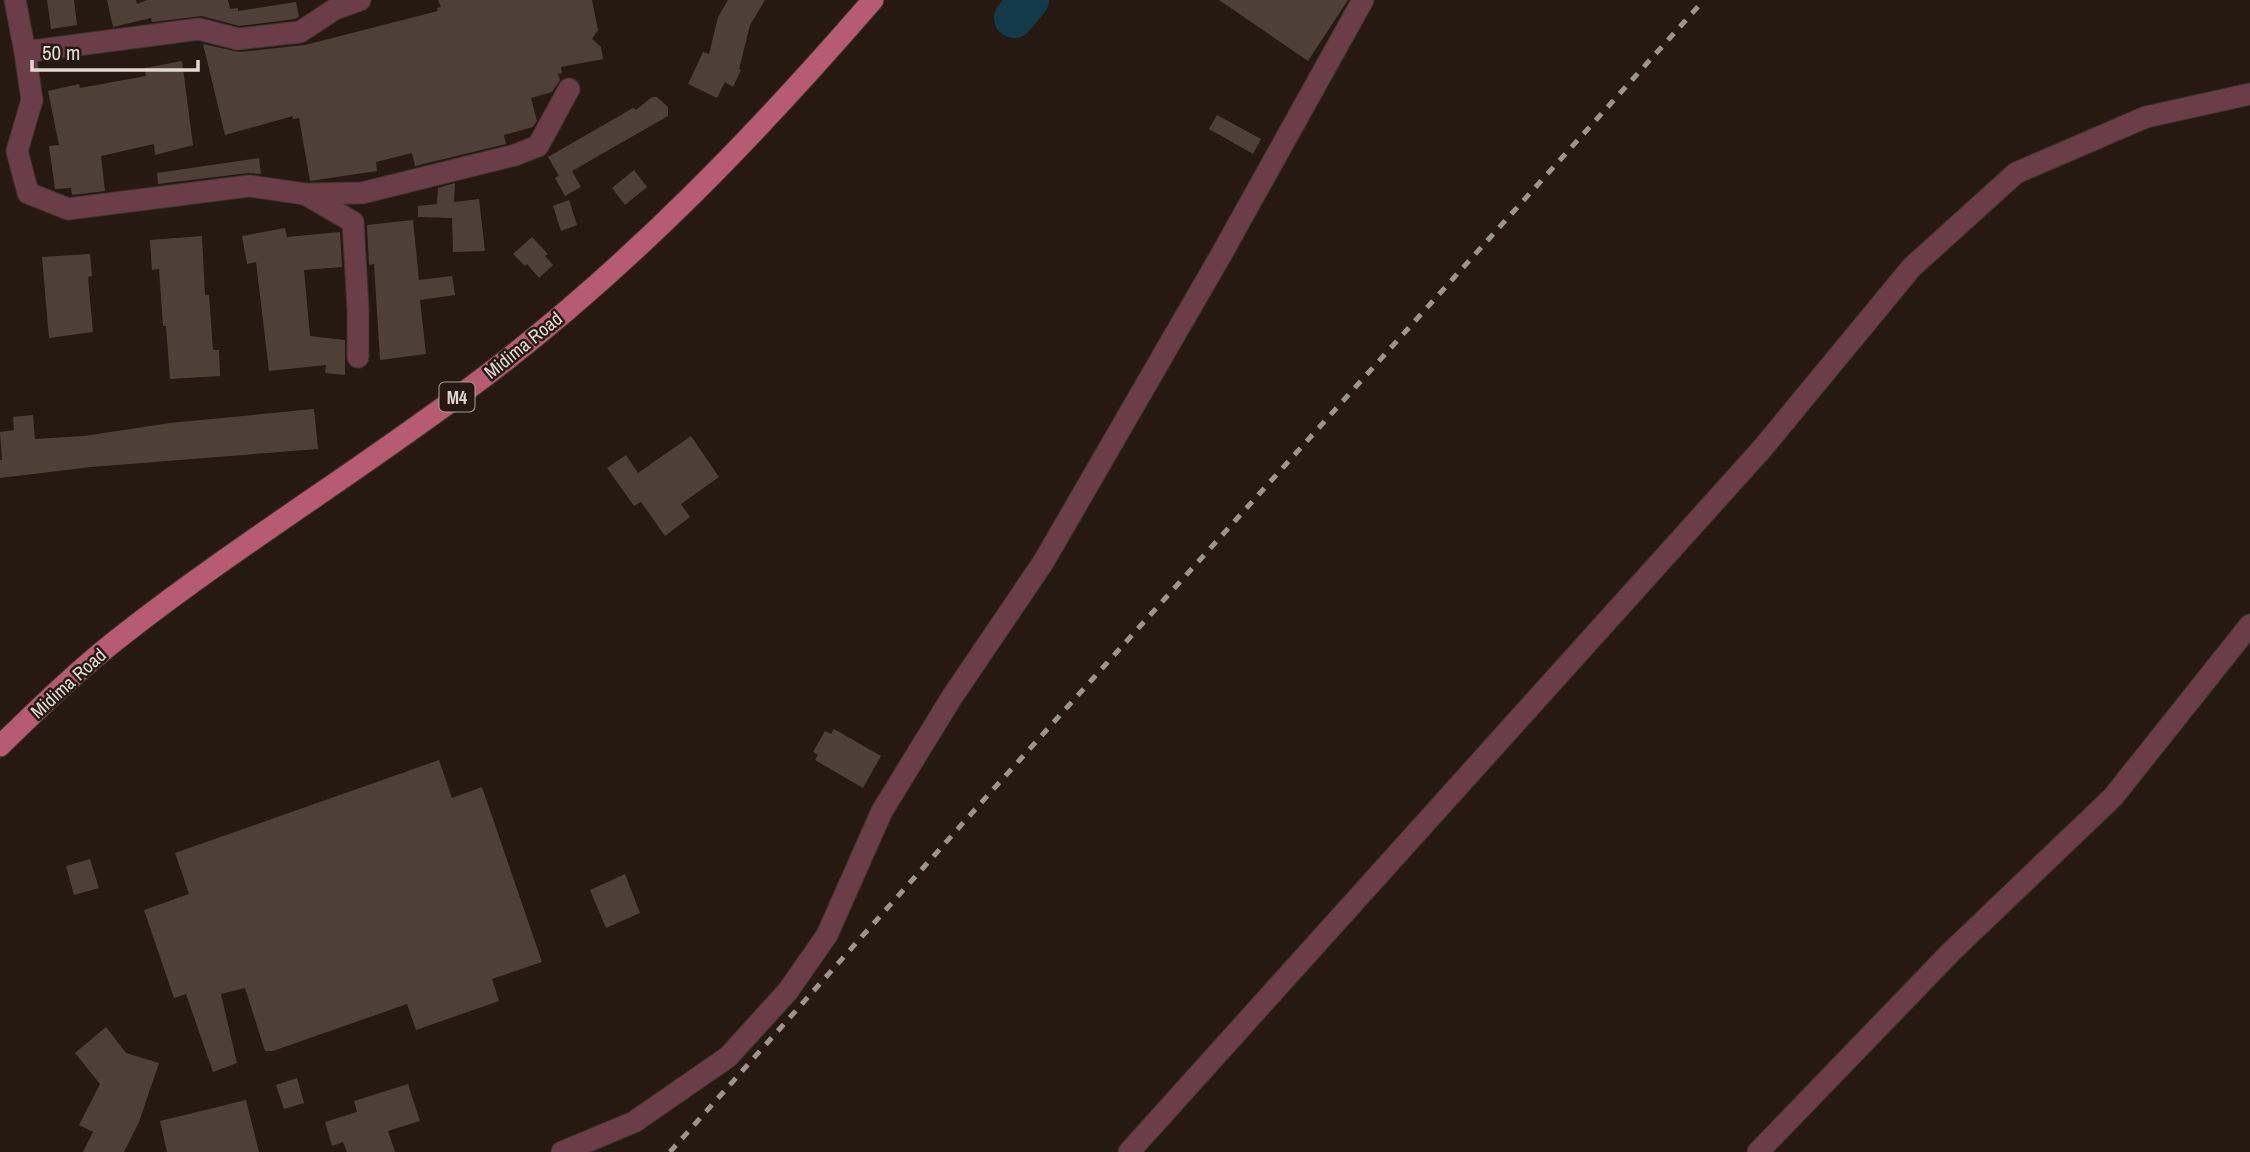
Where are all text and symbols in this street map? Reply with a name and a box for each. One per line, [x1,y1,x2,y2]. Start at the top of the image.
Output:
scale bar [32,28,198,72]
text: 50 m [42,38,80,67]
street label: Midima Road [478,305,568,385]
road number: M4 [440,382,475,412]
street label: Midima Road [25,642,111,724]

